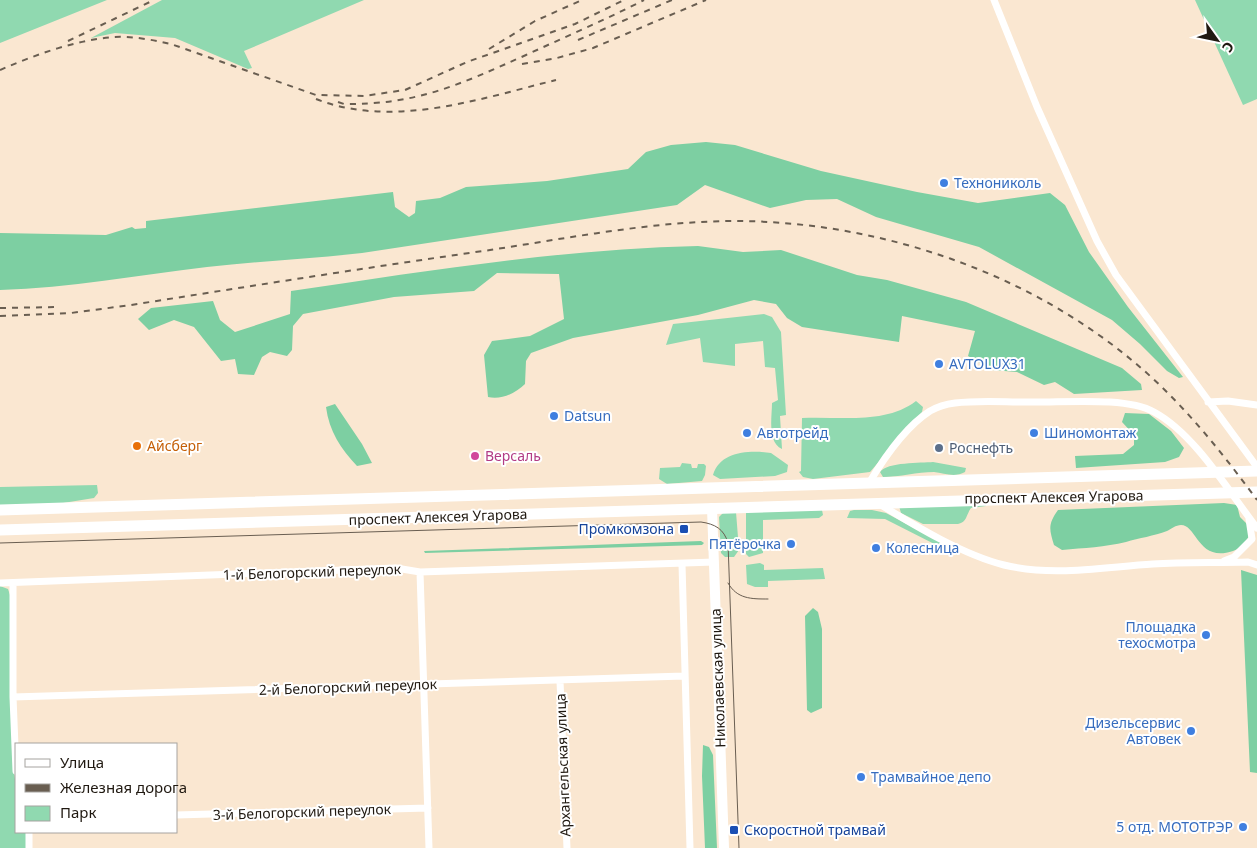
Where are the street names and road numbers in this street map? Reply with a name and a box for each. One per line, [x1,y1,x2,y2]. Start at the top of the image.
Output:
street label: проспект Алексея Угарова [964,485,1144,508]
street label: проспект Алексея Угарова [348,504,528,529]
street label: 1-й Белогорский переулок [223,559,402,584]
street label: Николаевская улица [706,608,729,748]
street label: 2-й Белогорский переулок [259,674,438,699]
street label: Архангельская улица [551,693,574,837]
street label: 3-й Белогорский переулок [213,799,392,824]

